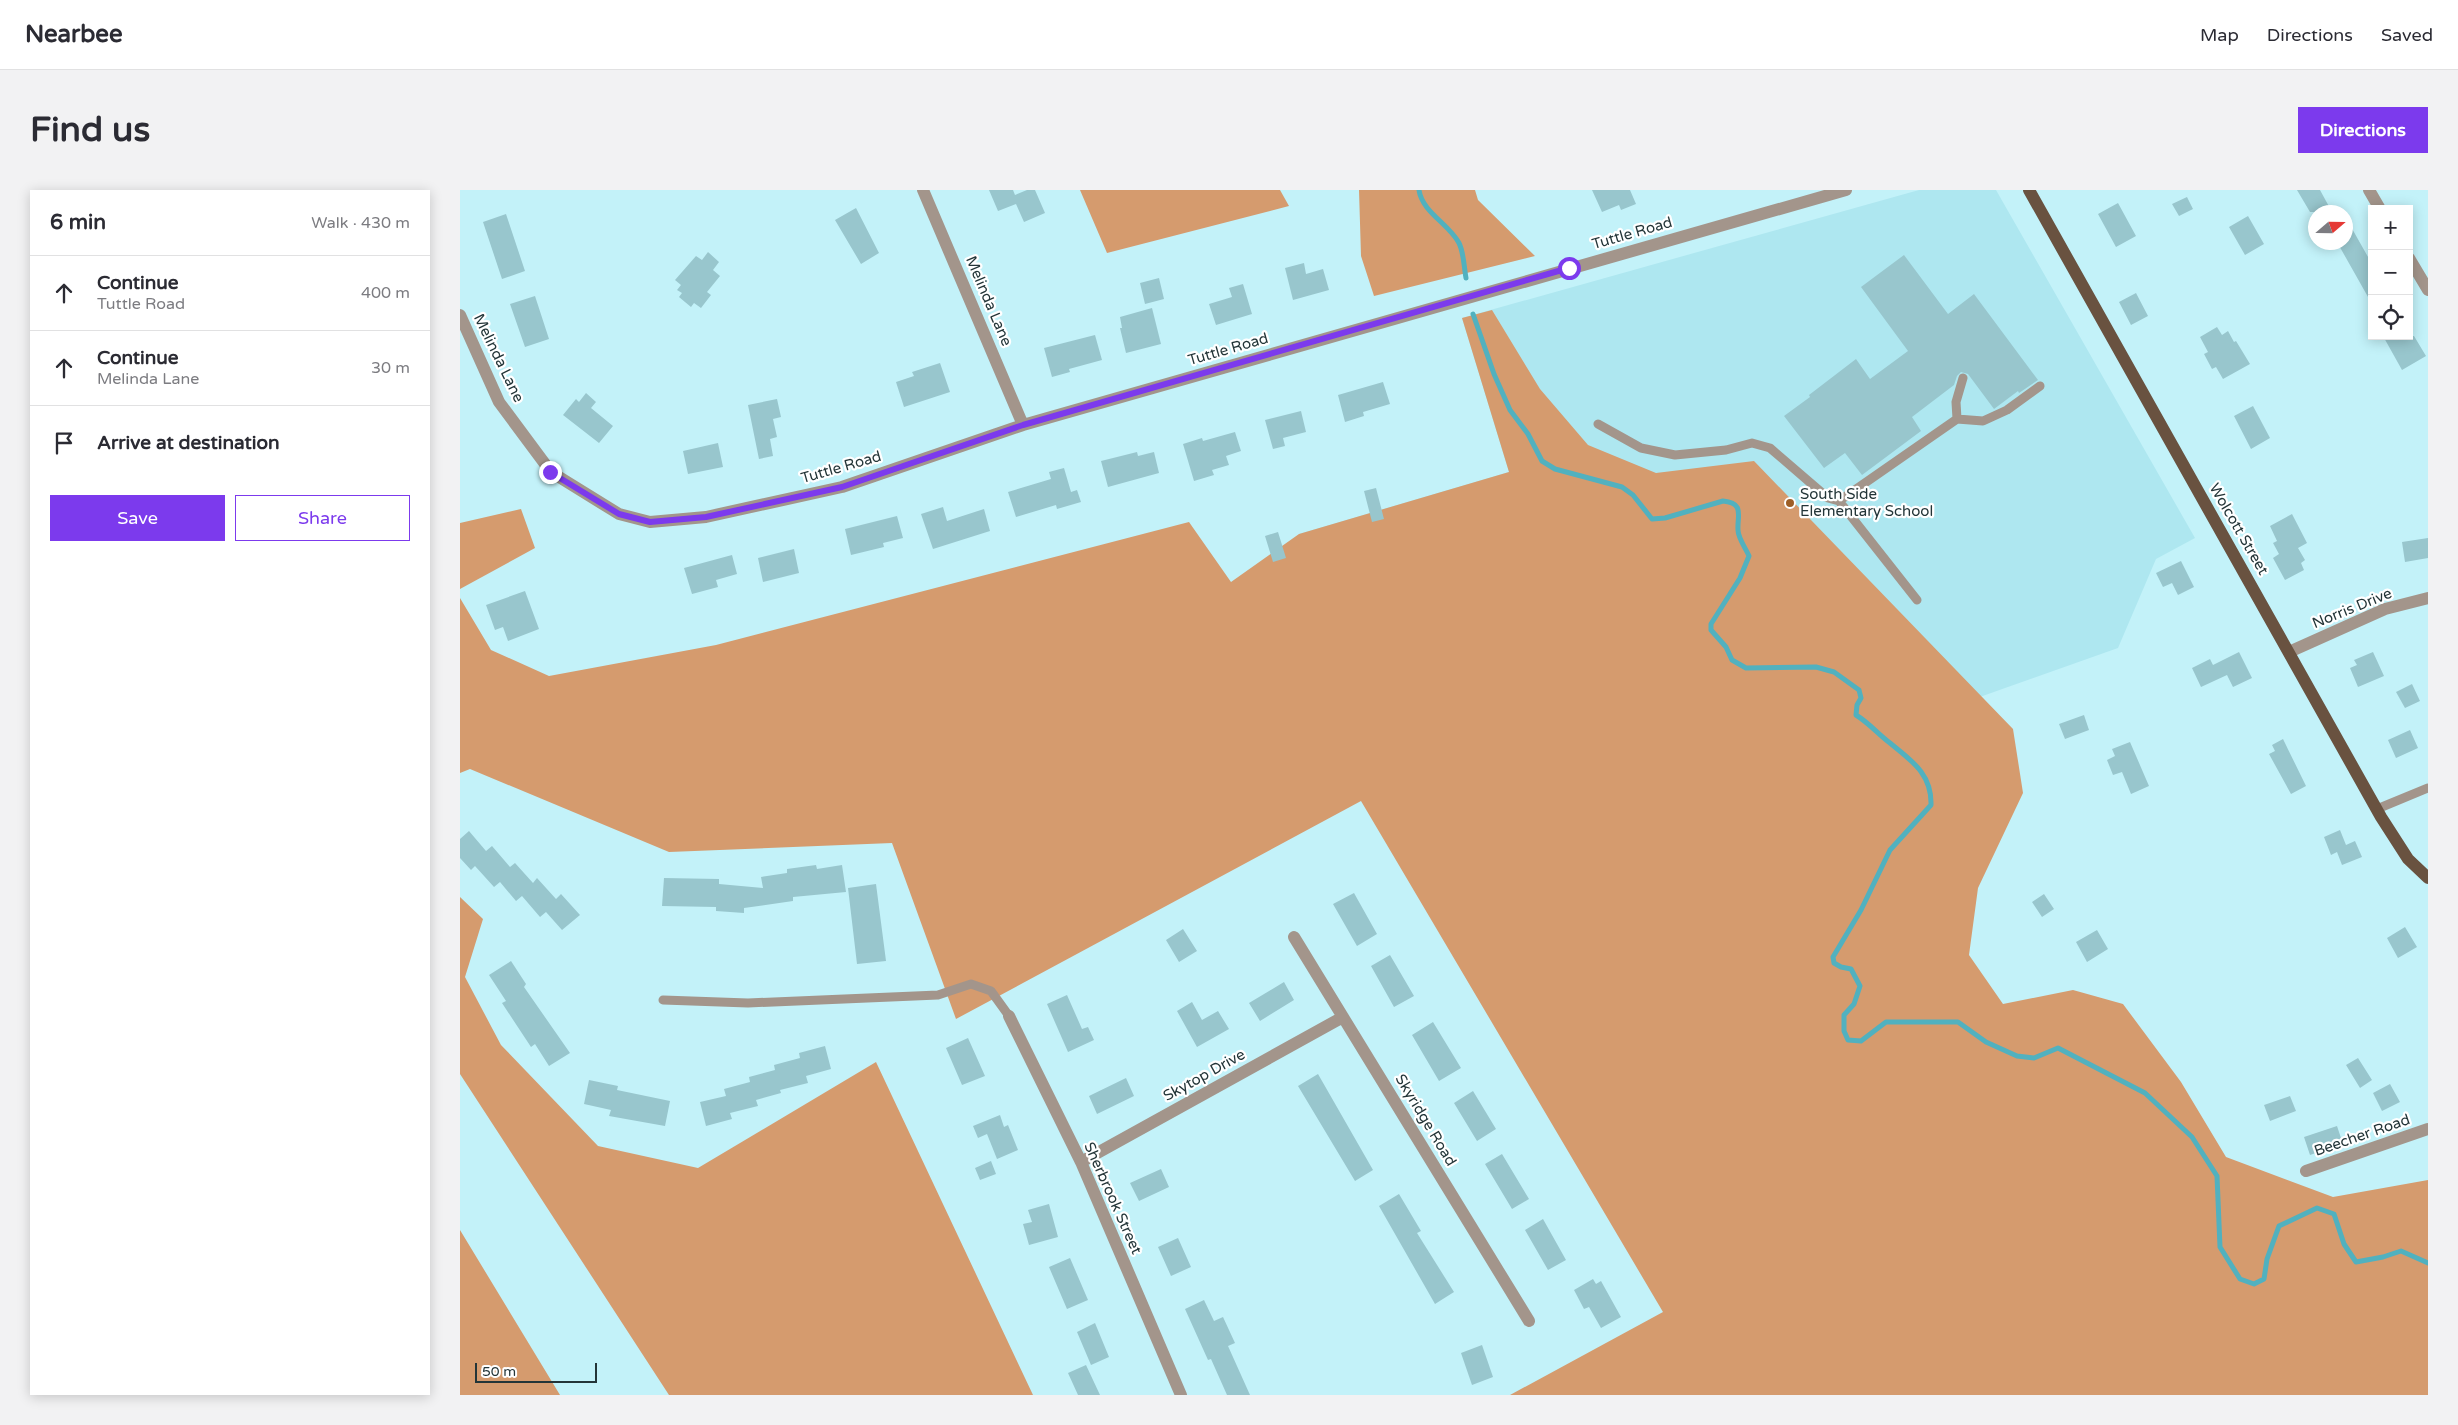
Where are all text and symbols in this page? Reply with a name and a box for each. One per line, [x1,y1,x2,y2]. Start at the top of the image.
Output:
text: Nearbee [25,20,123,49]
text: Map [2200,24,2239,46]
text: Directions [2267,24,2353,46]
text: Saved [2381,24,2433,46]
button: Directions [2298,107,2428,153]
text: Find us [30,109,150,151]
north arrow [2308,205,2353,250]
map controls [2368,205,2413,340]
button: + [2368,205,2413,250]
text: 6 min [50,210,106,235]
text: Walk · 430 m [311,213,410,233]
street label: Tuttle Road [1590,213,1674,253]
button: − [2368,250,2413,295]
street label: Melinda Lane [962,253,1016,349]
route start [1558,257,1581,280]
text: Continue [97,272,179,294]
icon: ahead [50,279,78,307]
text: 400 m [361,283,410,303]
text: Tuttle Road [97,294,185,314]
button: locate [2368,295,2413,340]
street label: Melinda Lane [470,311,528,405]
street label: Tuttle Road [1186,329,1270,369]
text: Continue [97,347,179,369]
icon: ahead [50,354,78,382]
text: 30 m [371,358,410,378]
text: Melinda Lane [97,369,199,389]
icon: arrive [50,429,78,457]
text: Arrive at destination [97,432,280,454]
street label: Tuttle Road [799,447,883,487]
route end [539,461,562,484]
street label: Wolcott Street [2206,480,2273,578]
place label: South Side Elementary School [1800,485,1933,520]
button: Save [50,495,225,541]
button: Share [235,495,410,541]
marker: South Side Elementary School [1784,497,1796,509]
street label: Norris Drive [2310,584,2394,632]
street label: Skytop Drive [1160,1045,1248,1105]
street label: Skyridge Road [1392,1071,1460,1169]
street label: Beecher Road [2312,1110,2412,1160]
street label: Sherbrook Street [1080,1139,1146,1257]
scale bar [475,1360,598,1383]
text: 50 m [482,1363,516,1380]

